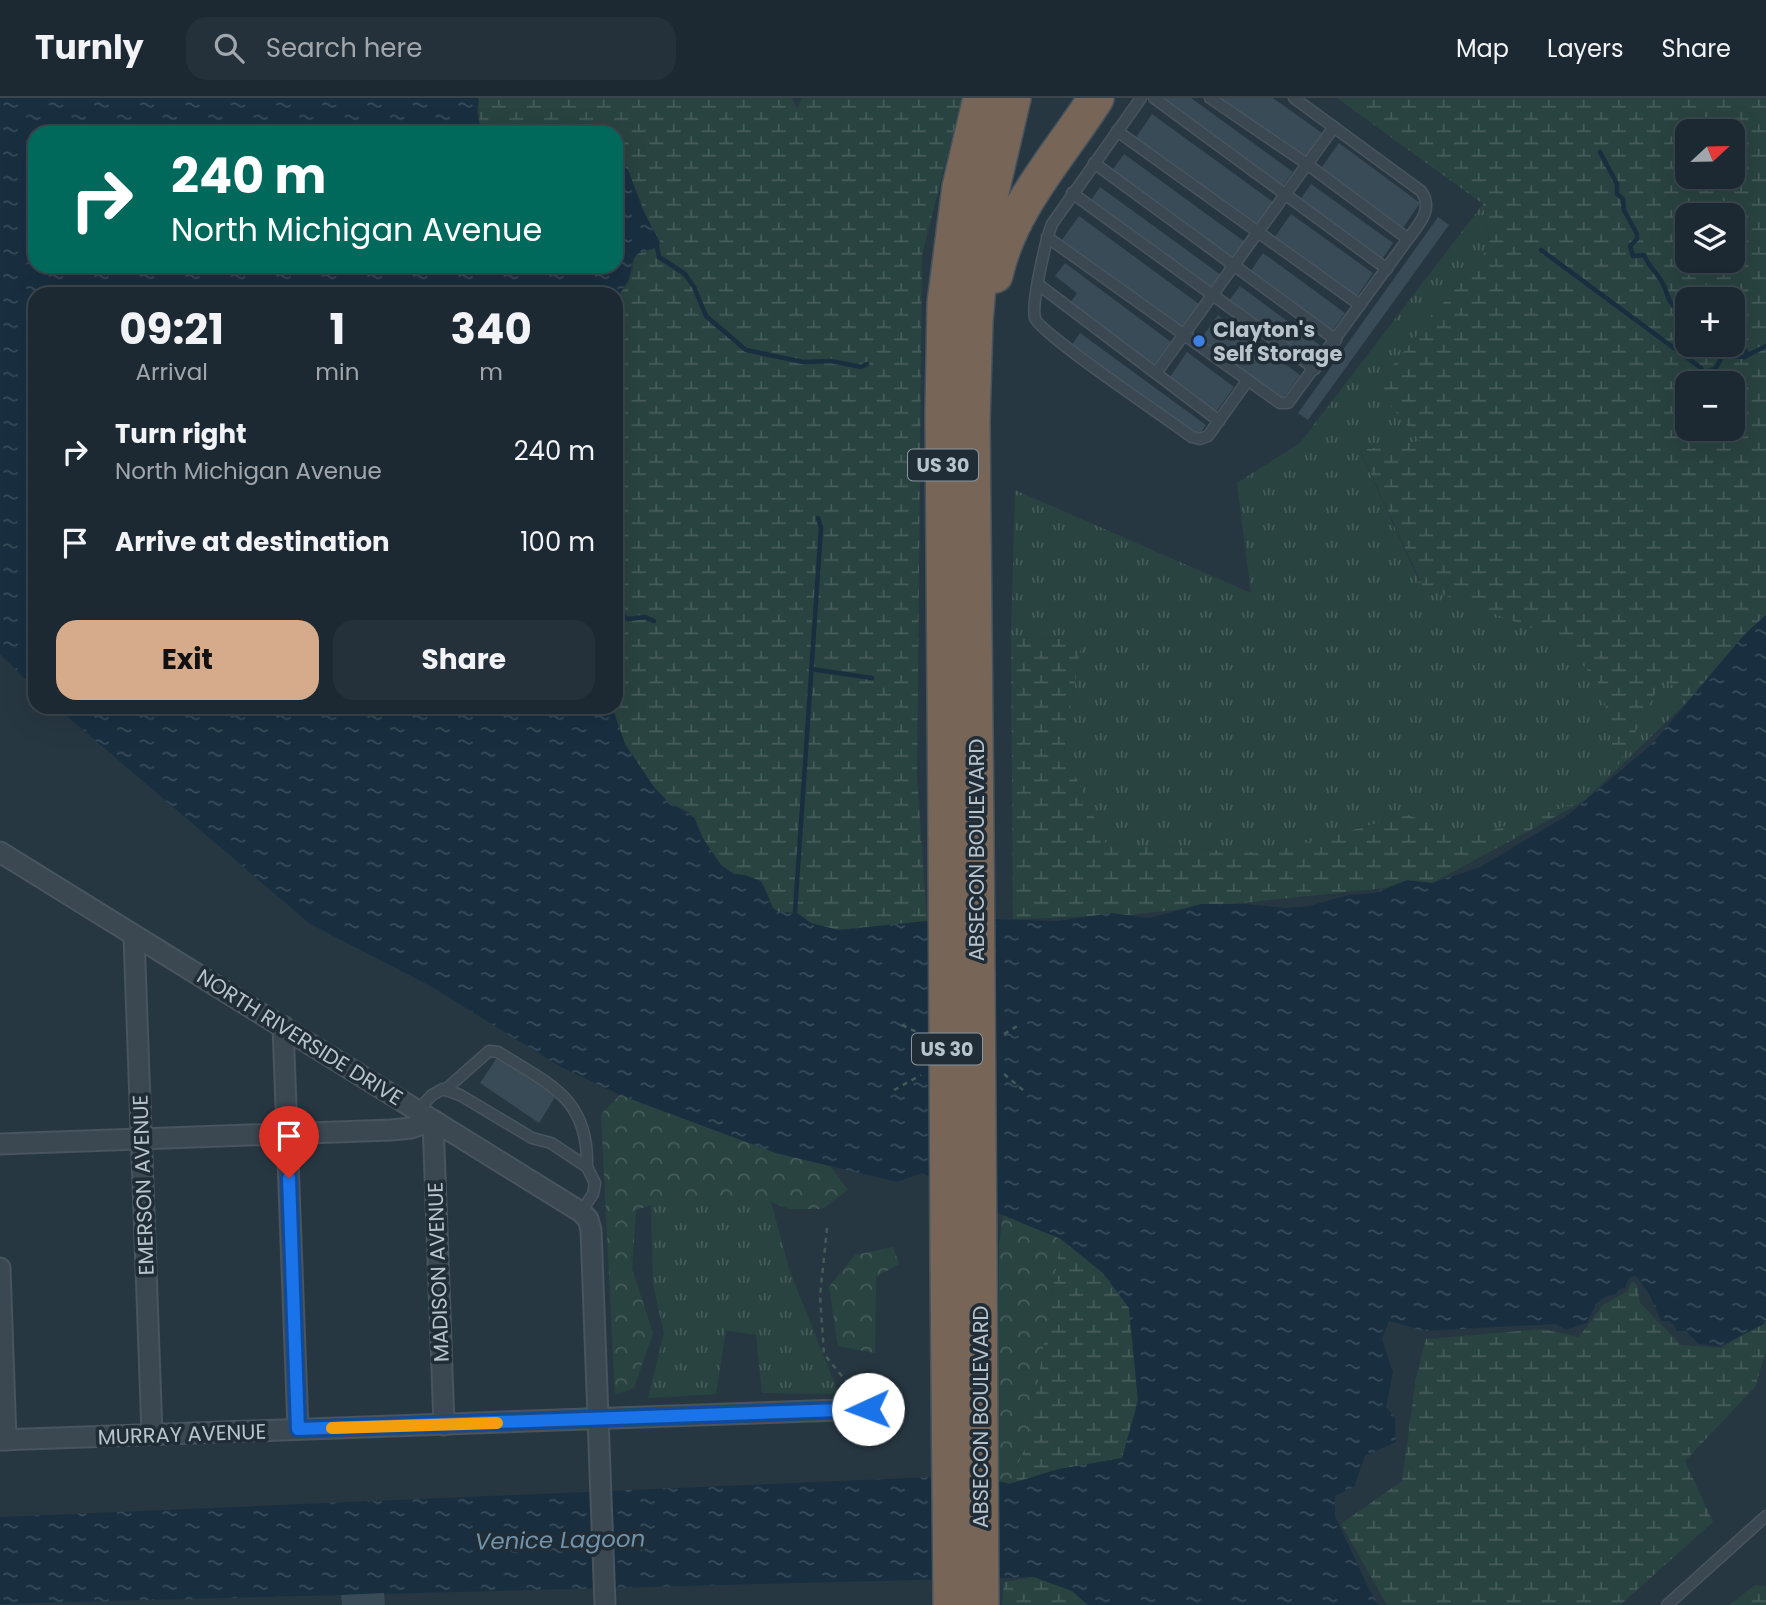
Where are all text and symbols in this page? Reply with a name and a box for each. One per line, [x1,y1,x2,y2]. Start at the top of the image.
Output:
search box [186,17,676,80]
text: Turnly [35,24,144,71]
icon: search [210,29,248,67]
text: Search here [266,30,422,66]
text: Map [1456,32,1509,65]
text: Layers [1547,32,1623,65]
text: Share [1661,32,1731,65]
north arrow [1675,119,1745,189]
map controls [1675,119,1745,441]
text: 240 m [171,142,326,210]
icon: right [56,154,147,245]
button: layers [1675,203,1745,273]
text: North Michigan Avenue [171,207,542,252]
button: + [1675,287,1745,357]
text: 09:21 [119,300,224,359]
text: 1 [329,300,345,359]
text: 340 [451,300,532,359]
place label: Clayton's Self Storage [1213,315,1342,368]
marker: Clayton's Self Storage [1191,333,1207,349]
text: Arrival [135,356,208,388]
text: min [315,356,359,388]
text: m [479,356,503,388]
button: − [1675,371,1745,441]
text: Turn right [115,416,247,452]
icon: right [56,433,94,471]
text: 240 m [514,433,595,469]
road number: US 30 [908,450,978,480]
text: North Michigan Avenue [115,455,382,487]
icon: arrive [56,524,94,562]
text: Arrive at destination [115,524,390,560]
text: 100 m [520,524,595,560]
button: Exit [56,620,319,700]
button: Share [333,620,595,700]
street label: ABSECON BOULEVARD [962,739,991,961]
street label: NORTH RIVERSIDE DRIVE [192,962,408,1112]
road number: US 30 [912,1034,982,1065]
street label: EMERSON AVENUE [125,1094,161,1276]
pin [259,1106,319,1178]
icon: arrive [270,1117,308,1155]
street label: MADISON AVENUE [420,1181,456,1363]
street label: ABSECON BOULEVARD [966,1306,995,1528]
position arrow [831,1372,905,1446]
street label: MURRAY AVENUE [97,1417,267,1451]
water label: Venice Lagoon [475,1523,645,1557]

